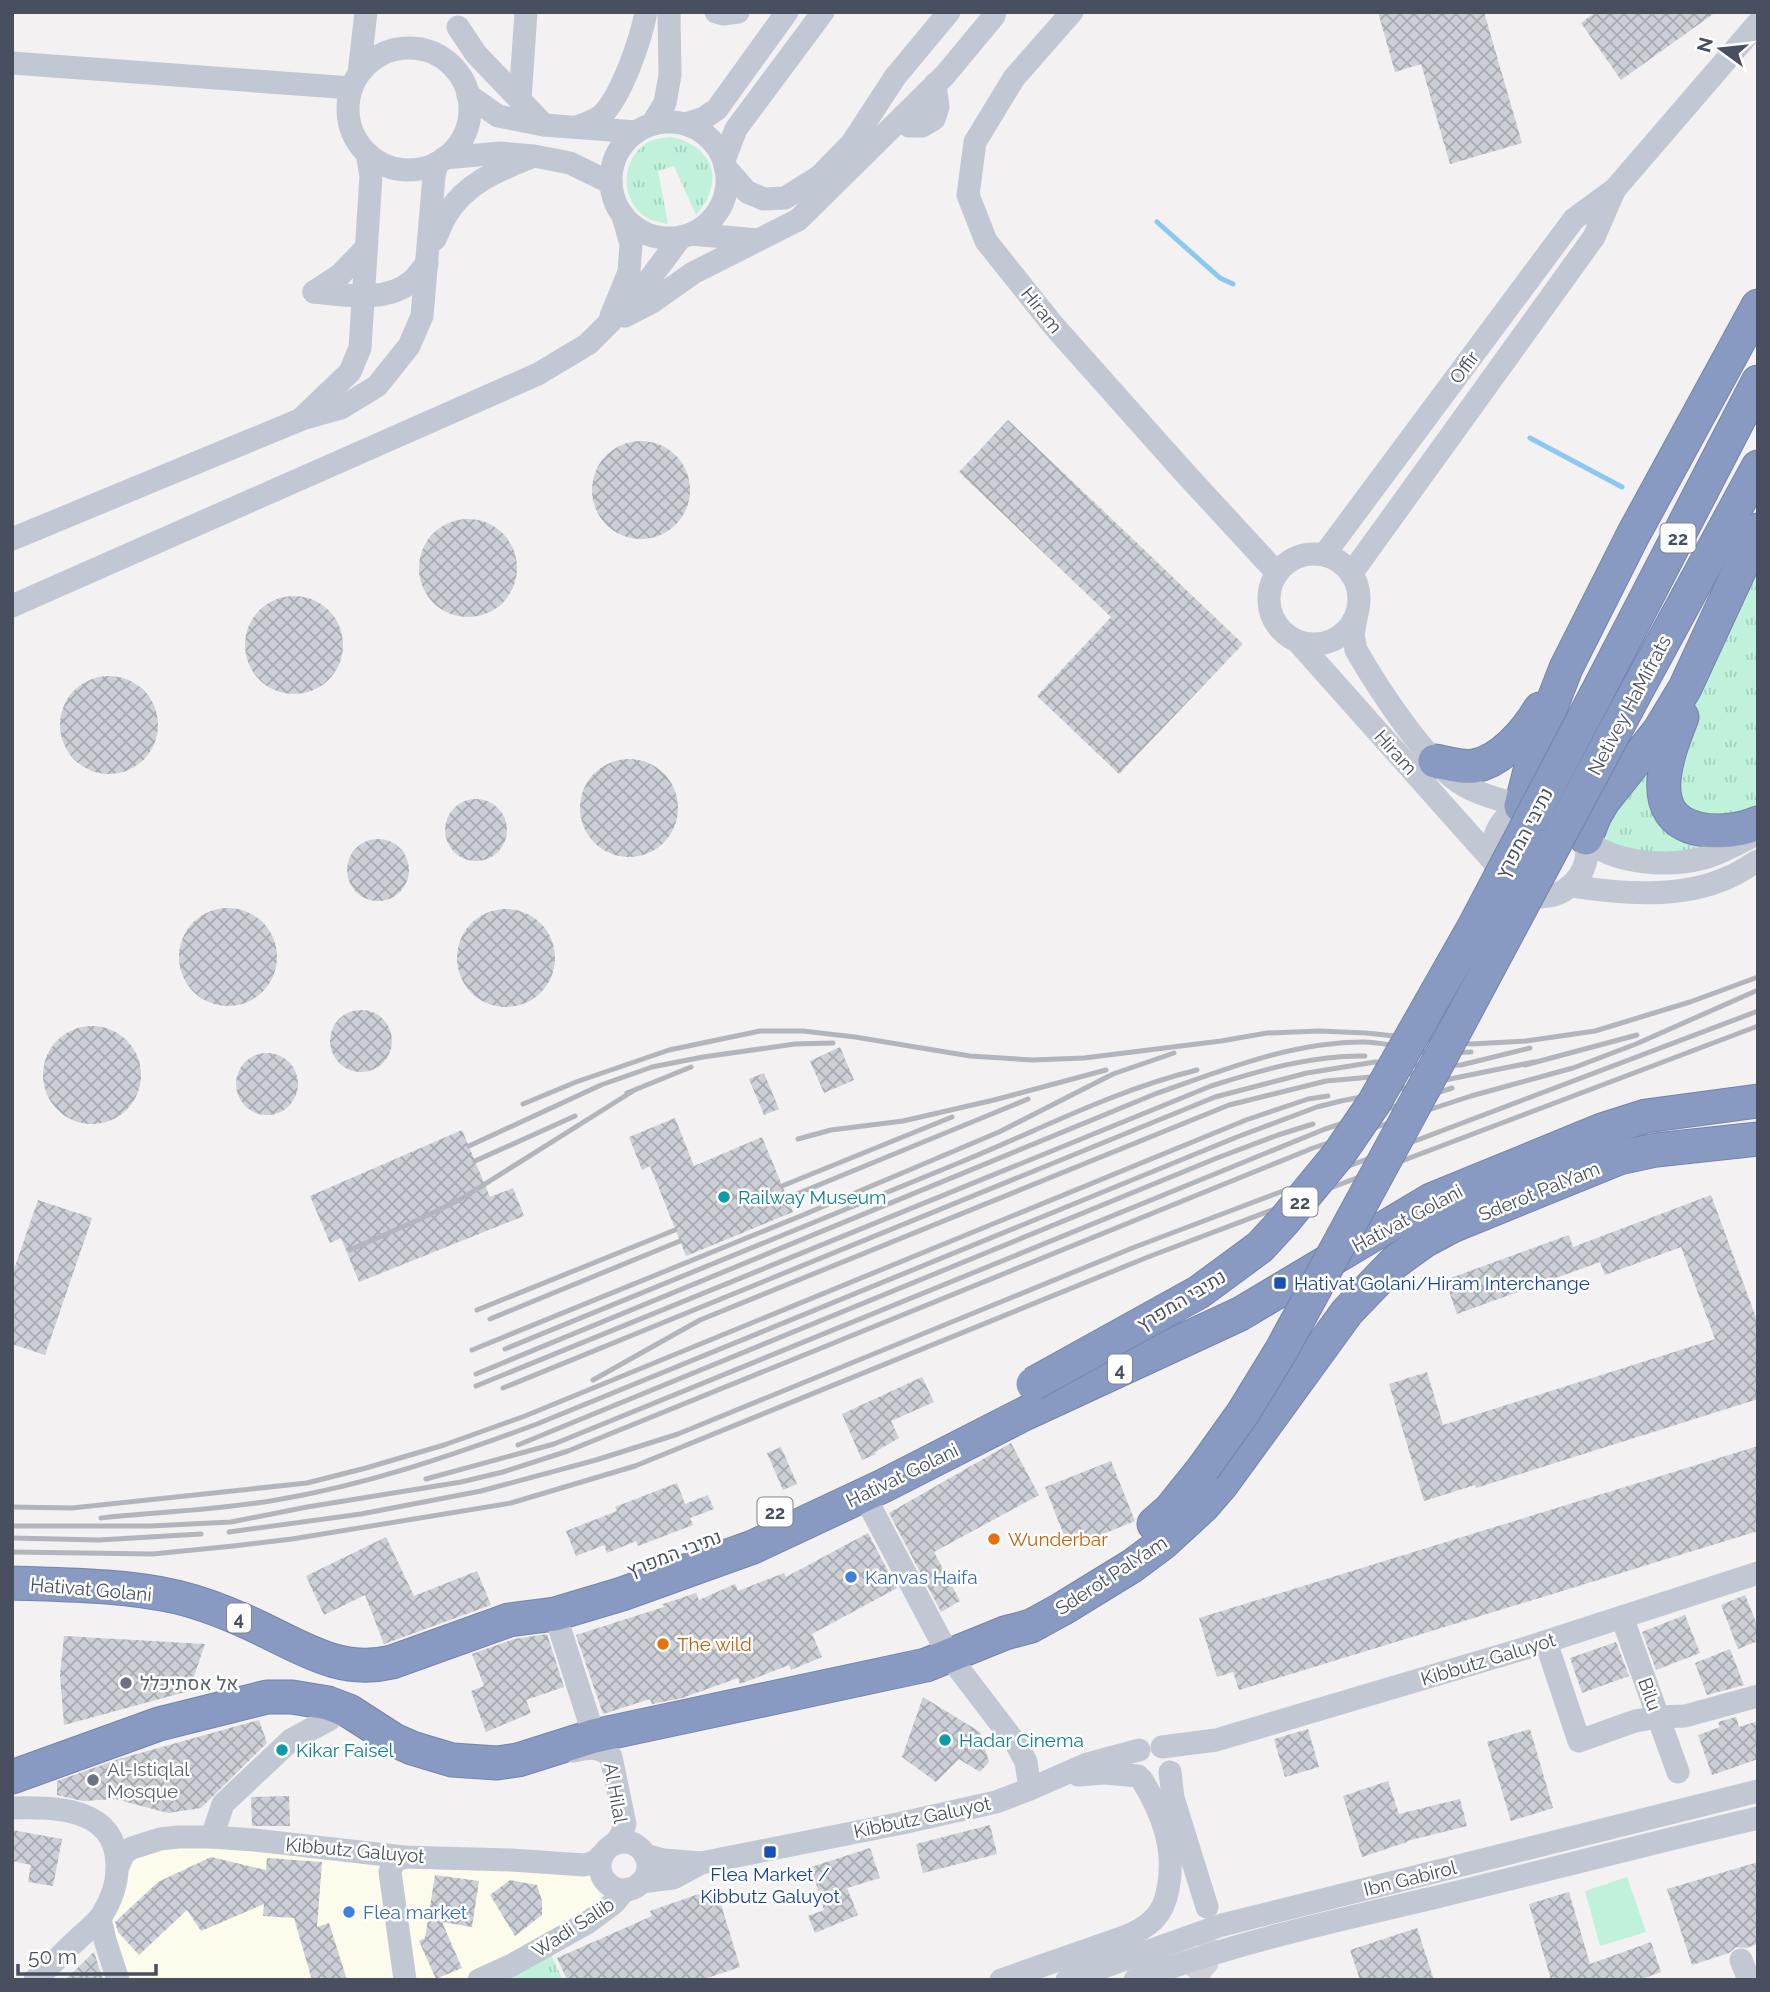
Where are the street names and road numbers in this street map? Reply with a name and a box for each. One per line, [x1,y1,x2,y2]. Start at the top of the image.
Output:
street label: Hiram [1017,283,1067,337]
street label: Offir [1445,346,1483,388]
road number: 22 [1660,524,1696,552]
street label: Netivey HaMifrats [1583,631,1675,779]
street label: Hiram [1370,725,1422,779]
street label: נתיבי המפרץ [1491,784,1557,882]
street label: Sderot PalYam [1475,1157,1603,1225]
street label: Hativat Golani [1348,1180,1466,1256]
road number: 22 [1282,1188,1318,1217]
street label: נתיבי המפרץ [1133,1265,1229,1335]
road number: 4 [1108,1354,1132,1384]
street label: Hativat Golani [842,1438,962,1512]
road number: 22 [758,1498,792,1526]
street label: נתיבי המפרץ [624,1525,724,1581]
street label: Sderot PalYam [1051,1531,1171,1619]
street label: Hativat Golani [29,1573,153,1605]
road number: 4 [227,1604,251,1632]
street label: Kibbutz Galuyot [1418,1628,1559,1690]
street label: Bilu [1634,1675,1666,1713]
street label: Al Hilal [600,1761,632,1826]
street label: Kibbutz Galuyot [851,1792,993,1842]
street label: Kibbutz Galuyot [285,1833,426,1867]
street label: Ibn Gabirol [1361,1856,1460,1900]
street label: Wadi Salib [528,1892,618,1962]

